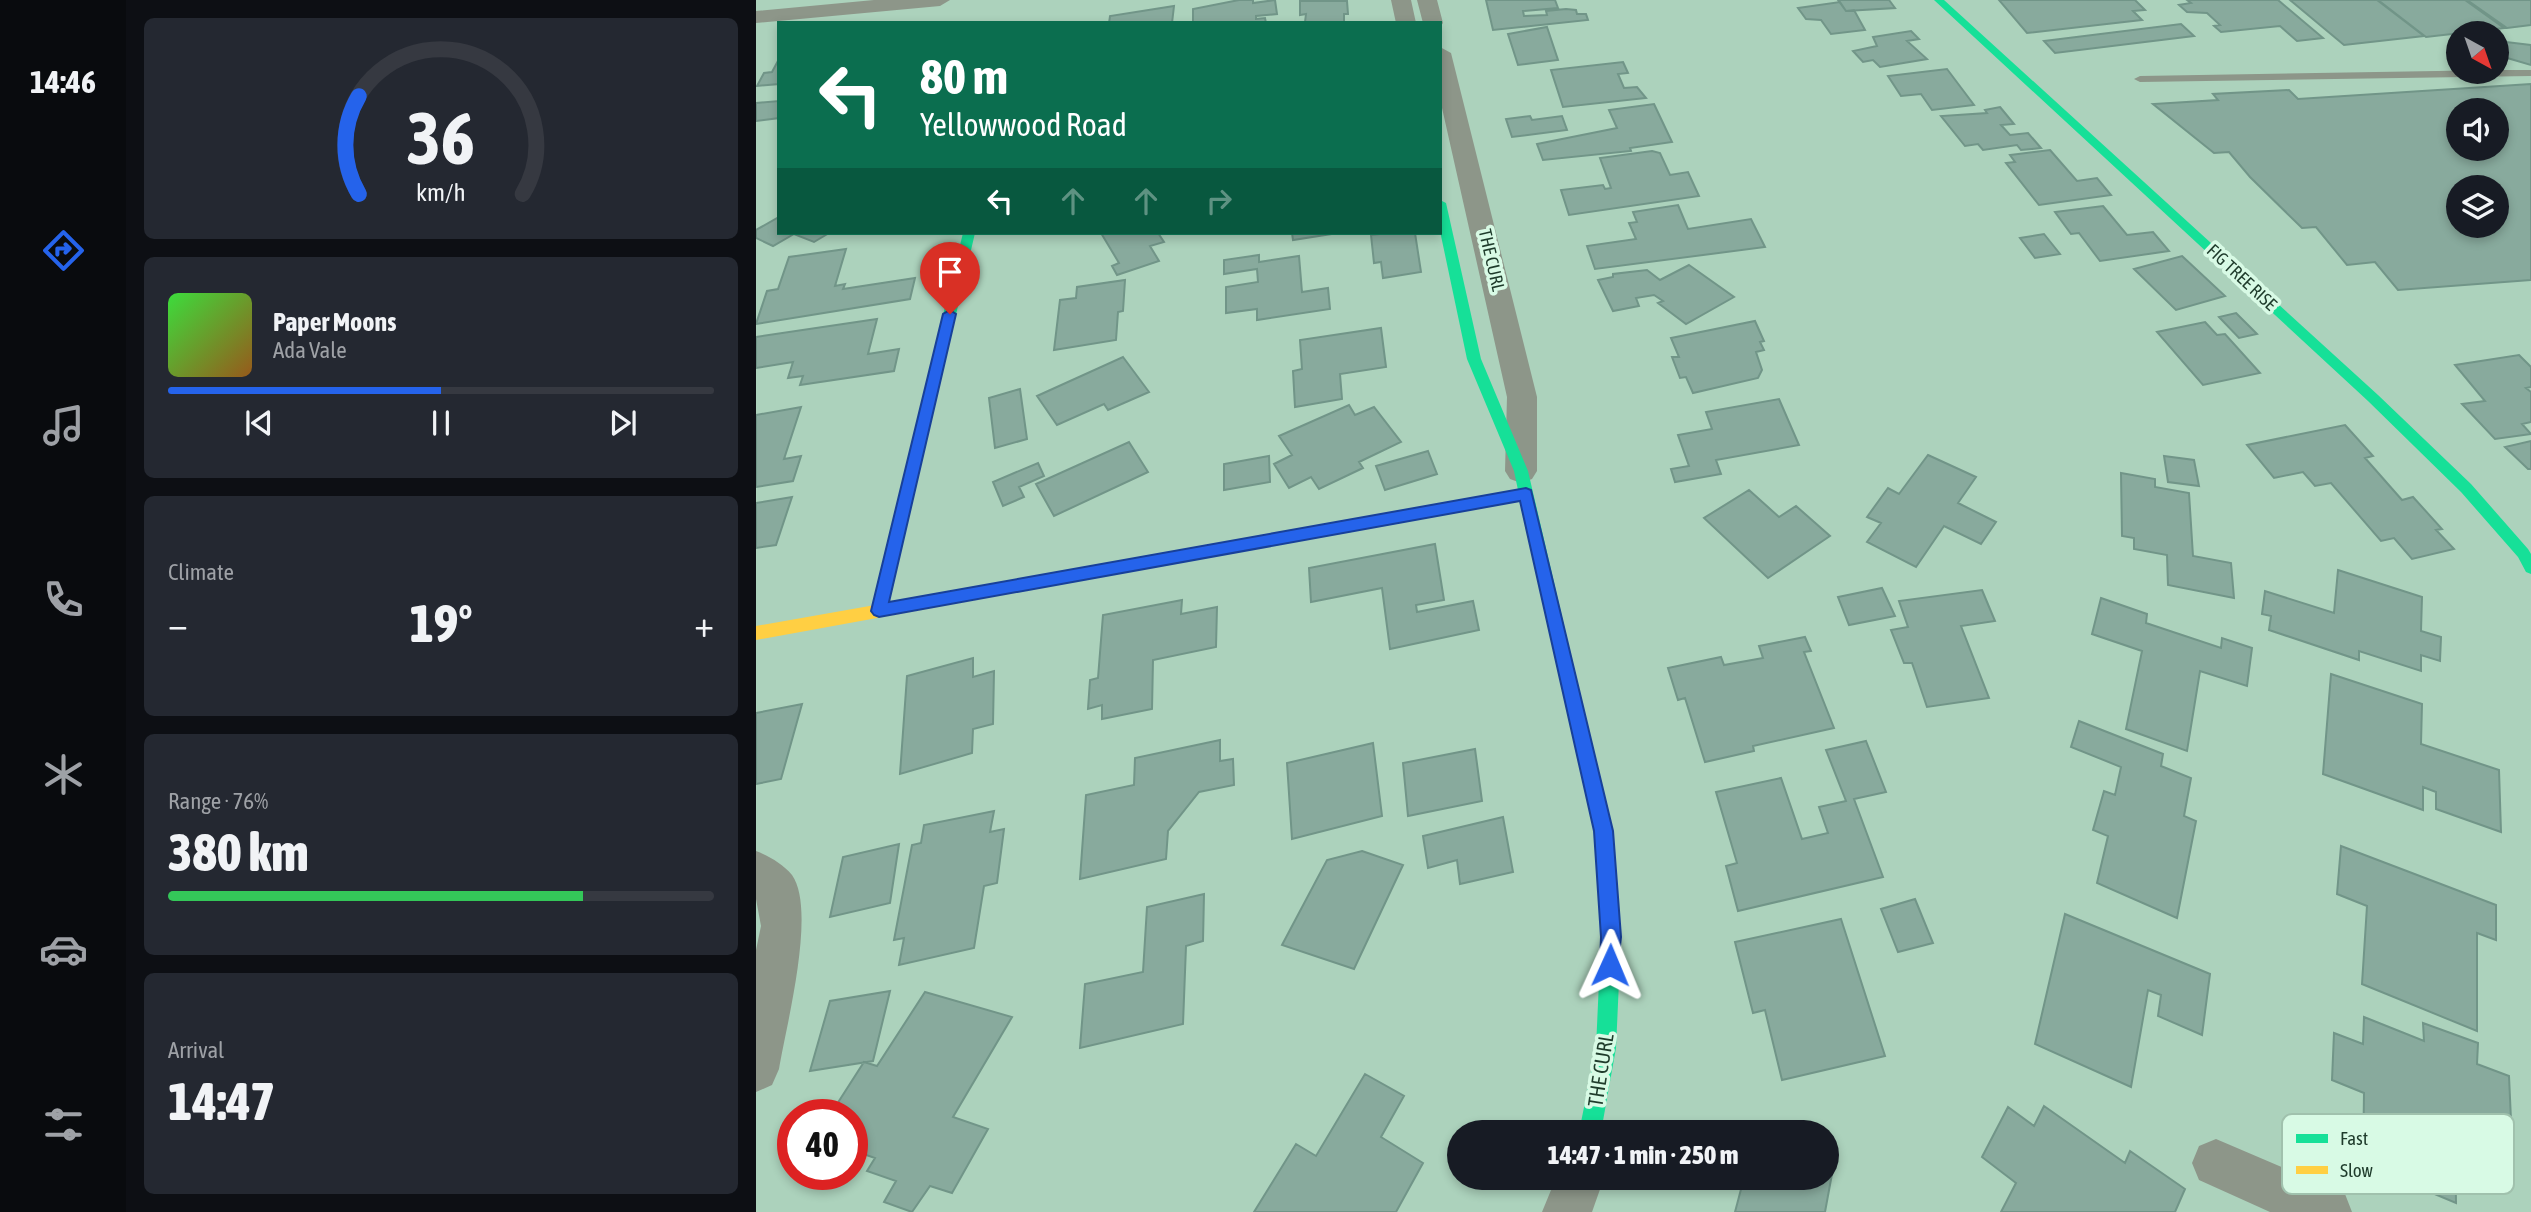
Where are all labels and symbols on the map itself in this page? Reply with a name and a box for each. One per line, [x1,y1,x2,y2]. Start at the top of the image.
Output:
north arrow [2446,21,2510,84]
street label: THE CURL [1475,227,1509,293]
street label: FIG TREE RISE [2203,240,2281,315]
pin [920,242,980,314]
position arrow [1573,928,1647,1002]
street label: THE CURL [1582,1032,1618,1108]
speed limit sign: 40 [777,1099,868,1190]
legend [2282,1114,2514,1194]
text: Fast [2340,1127,2368,1149]
text: Slow [2340,1159,2374,1181]

